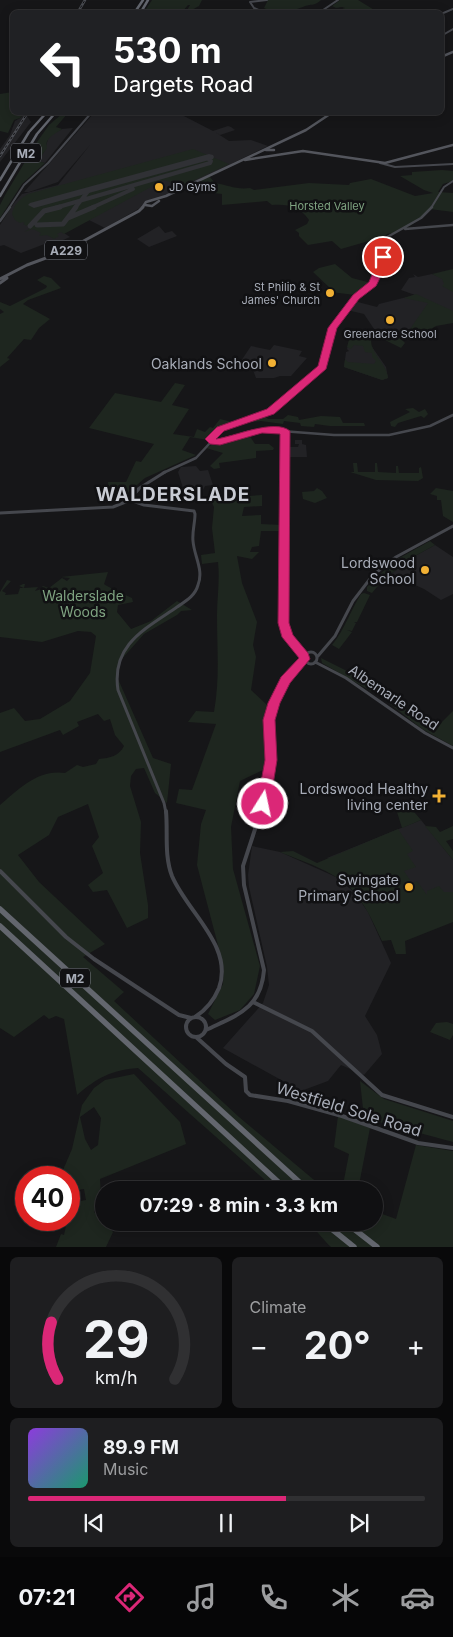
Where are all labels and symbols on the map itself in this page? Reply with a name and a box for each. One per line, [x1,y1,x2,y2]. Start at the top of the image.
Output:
road number: M2 [11,144,41,162]
place label: JD Gyms [169,180,216,194]
marker: JD Gyms [153,181,165,193]
park label: Horsted Valley [289,199,365,213]
pin [362,236,404,278]
road number: A229 [45,240,87,260]
place label: St Philip & St James' Church [242,280,320,307]
marker: St Philip & St James' Church [324,287,336,299]
marker: Greenacre School [384,314,396,326]
place label: Greenacre School [343,327,437,341]
place label: Oaklands School [151,355,262,372]
marker: Oaklands School [266,357,278,369]
district label: WALDERSLADE [96,483,250,506]
place label: Lordswood School [341,554,415,587]
marker: Lordswood School [419,564,431,576]
park label: Walderslade Woods [42,587,124,620]
street label: Albemarle Road [346,661,442,733]
position arrow [236,777,288,829]
place label: Lordswood Healthy living center [300,780,428,813]
marker: Lordswood Healthy living center [432,789,446,803]
place label: Swingate Primary School [298,871,399,904]
marker: Swingate Primary School [403,881,415,893]
road number: M2 [60,968,90,988]
street label: Westfield Sole Road [274,1077,424,1141]
speed limit sign: 40 [15,1166,80,1231]

